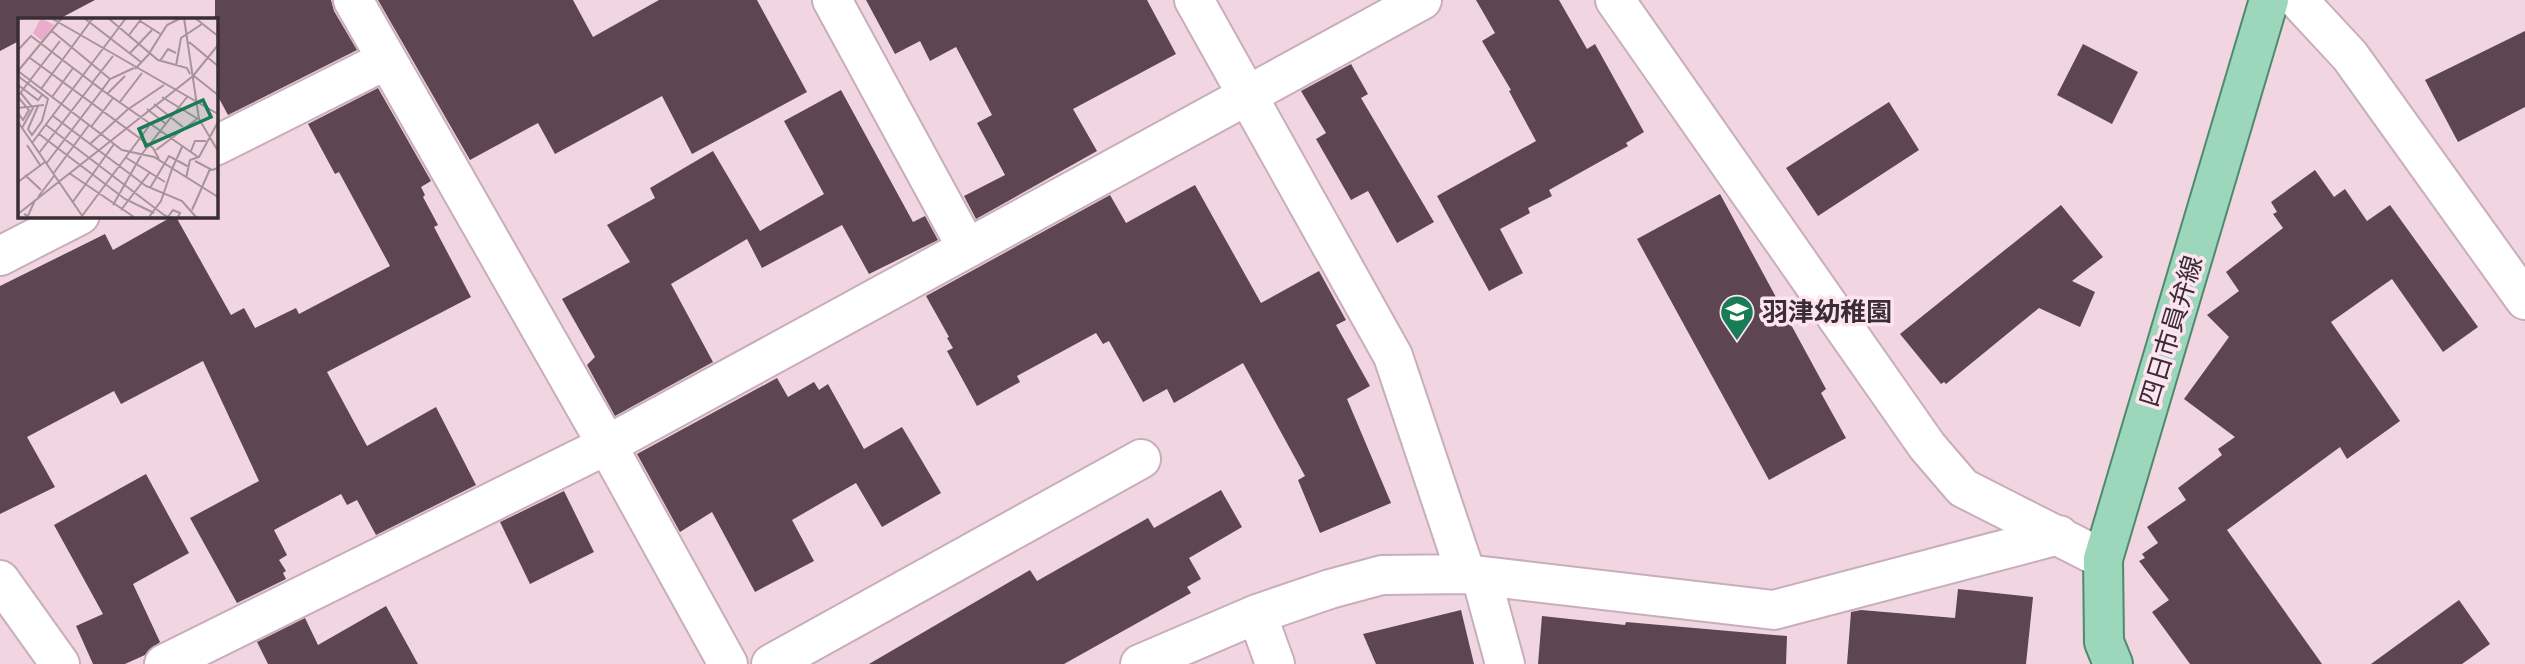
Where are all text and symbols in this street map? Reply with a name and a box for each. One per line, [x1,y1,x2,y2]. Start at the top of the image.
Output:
inset map [18,18,217,217]
street label: 四日市員弁線 [2134,252,2209,410]
school or university icon: 羽津幼稚園 [1718,293,1756,342]
place label: 羽津幼稚園 [1762,297,1892,328]

